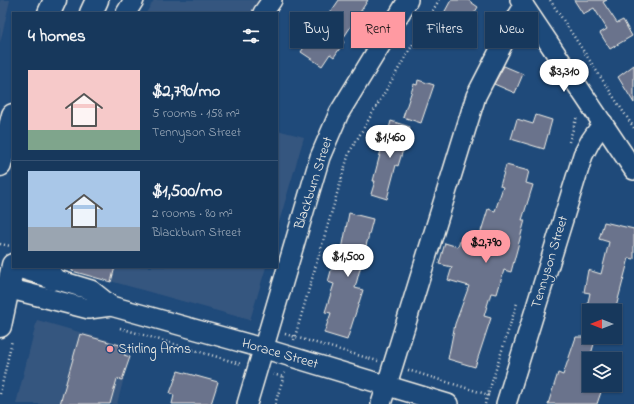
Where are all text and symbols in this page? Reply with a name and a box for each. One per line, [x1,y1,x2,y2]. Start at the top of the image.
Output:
chip: Buy [290,12,343,48]
chip: Rent [351,12,405,48]
chip: Filters [413,12,477,48]
chip: New [485,12,538,48]
text: 4 homes [28,24,86,49]
icon: filters [240,25,262,47]
pin: $3,310 [531,59,597,93]
text: $3,310 [549,62,579,81]
text: $2,790/mo [152,79,220,104]
icon: home [60,86,108,134]
text: 5 rooms · 158 m² [152,104,240,123]
text: Tennyson Street [152,123,241,142]
pin: $1,460 [357,125,423,159]
text: $1,460 [375,128,405,147]
street label: Blackburn Street [289,134,339,233]
text: $1,500/mo [152,179,222,204]
icon: home [60,187,108,235]
text: 2 rooms · 80 m² [152,204,233,223]
street label: Tennyson Street [526,213,575,311]
text: Blackburn Street [152,223,241,242]
pin: $2,790 [453,230,519,264]
text: $2,790 [470,233,502,252]
pin: $1,500 [315,244,381,278]
text: $1,500 [332,247,364,266]
north arrow [582,304,622,344]
map controls [582,304,622,392]
street label: Horace Street [239,333,321,375]
place label: Stirling Arms [118,339,191,361]
marker: Stirling Arms [105,344,115,354]
button: layers [582,352,622,392]

